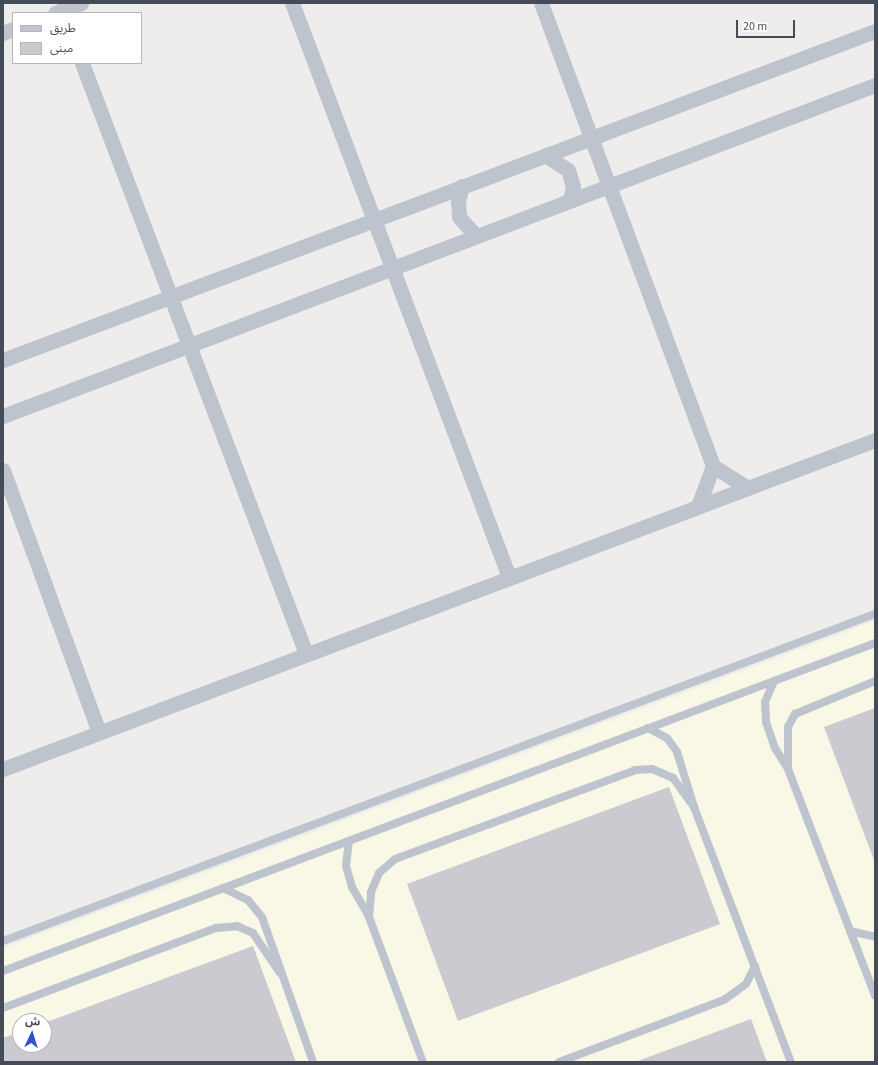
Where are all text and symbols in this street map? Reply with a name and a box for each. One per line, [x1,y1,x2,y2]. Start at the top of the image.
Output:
legend [12,12,142,64]
scale bar [738,12,797,38]
text: 20 m [743,18,767,35]
text: طريق [50,20,76,37]
text: مبنى [50,40,73,57]
north arrow [12,1013,52,1053]
text: ش [25,1014,41,1030]

